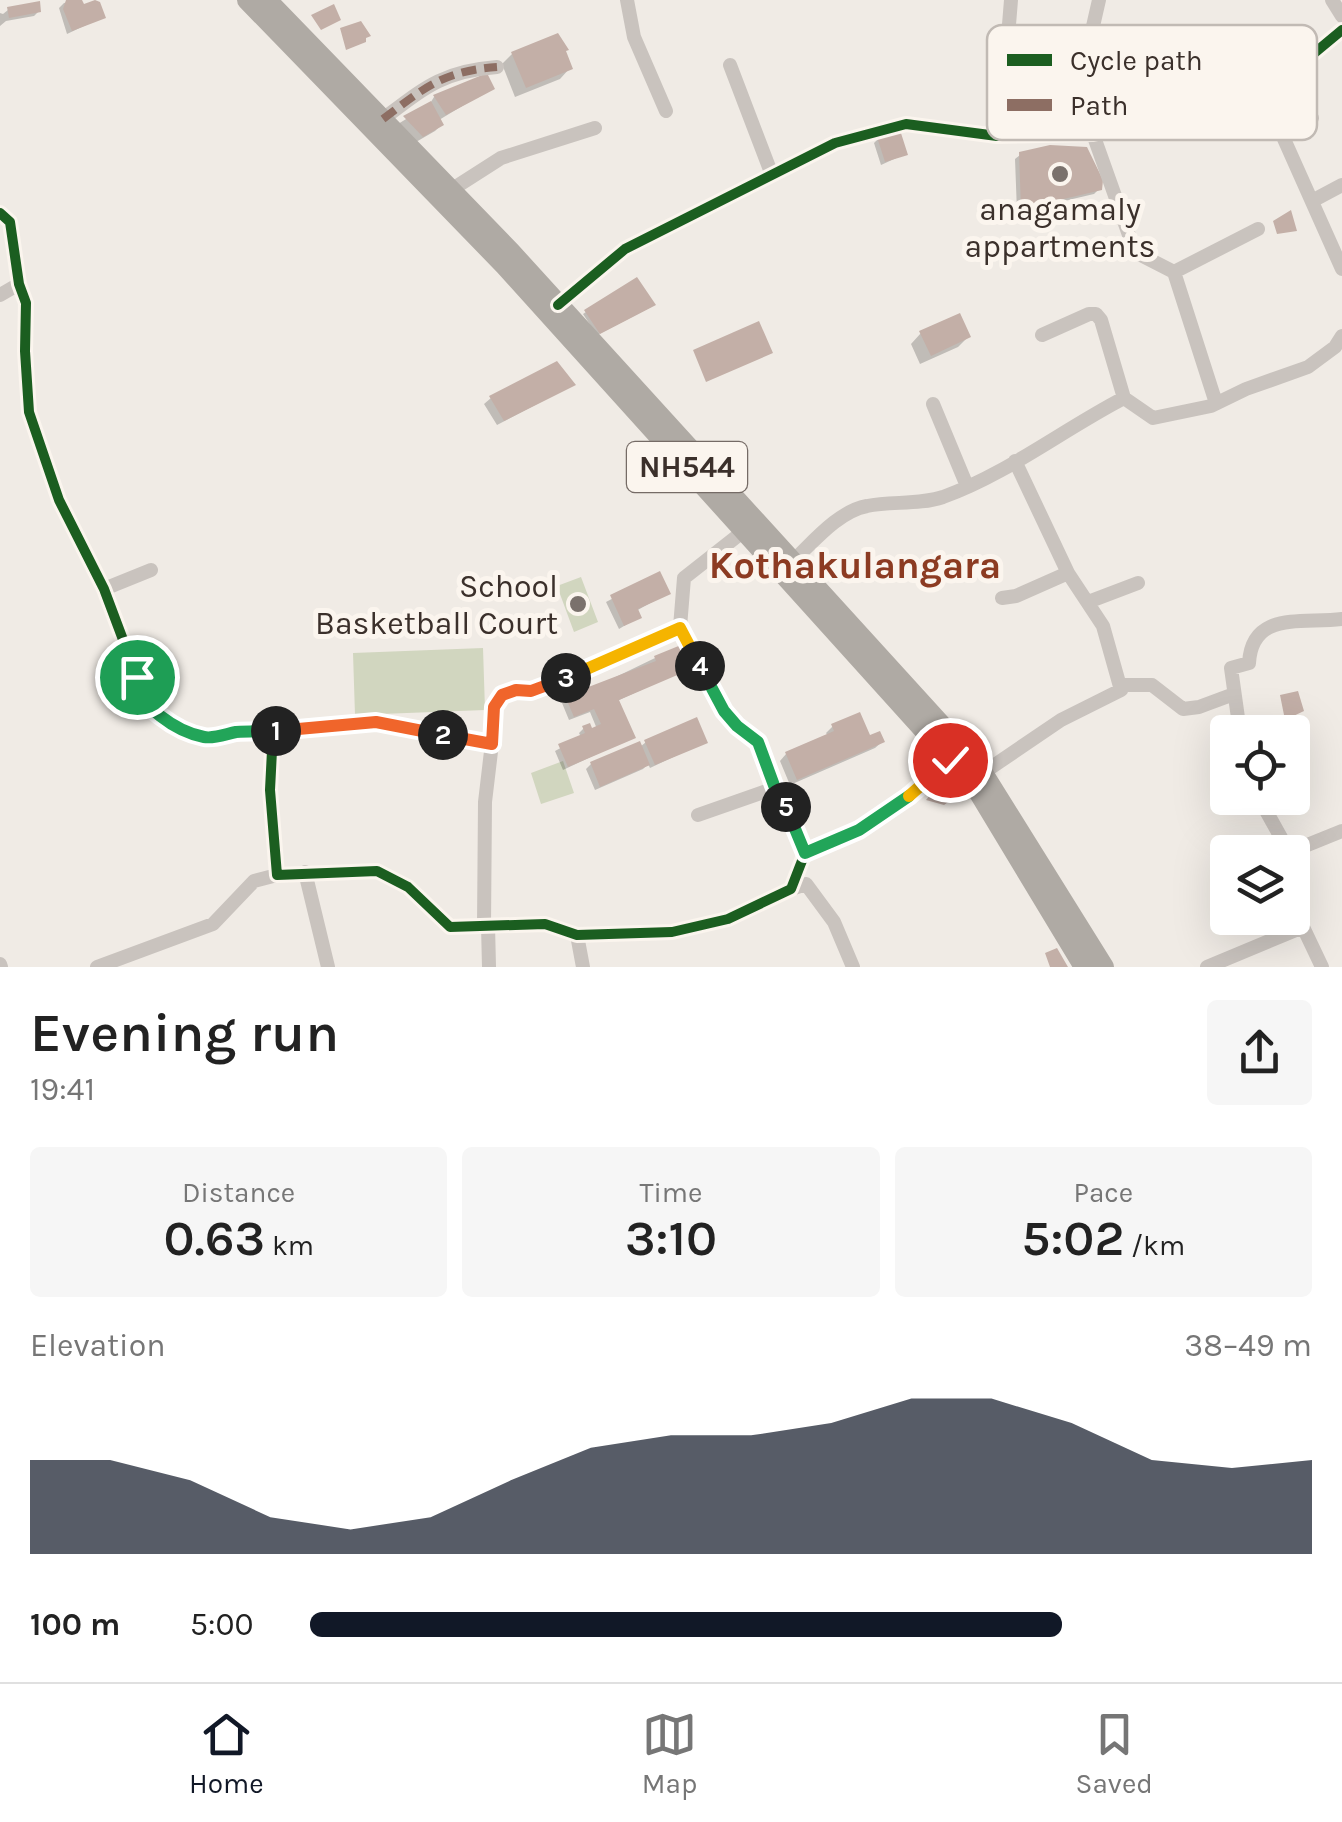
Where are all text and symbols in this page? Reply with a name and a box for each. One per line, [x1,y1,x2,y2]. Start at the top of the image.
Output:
legend [987,25,1317,140]
text: Cycle path [1070,44,1203,77]
text: Path [1070,89,1128,122]
marker: anagamaly appartments [1049,163,1071,185]
place label: anagamaly appartments [965,191,1155,265]
road number: NH544 [627,442,747,492]
district label: Kothakulangara [709,543,1001,588]
place label: School Basketball Court [315,568,558,642]
marker: School Basketball Court [567,593,589,615]
pin [95,635,180,720]
pin: 4 [675,641,725,691]
text: 4 [692,649,708,682]
icon: arrive [110,650,165,705]
pin: 3 [541,653,591,703]
text: 3 [557,661,575,694]
pin: 1 [251,706,301,756]
pin: 2 [418,710,468,760]
text: 1 [271,714,281,747]
map controls [1210,715,1310,935]
button: locate [1210,715,1310,815]
text: 2 [435,718,451,751]
pin [908,718,993,803]
icon: check [923,733,978,788]
pin: 5 [761,782,811,832]
text: 5 [778,790,794,823]
button: layers [1210,835,1310,935]
button: share [1207,1000,1312,1105]
text: Evening run [30,1001,339,1065]
text: 19:41 [30,1071,95,1108]
text: Distance [182,1176,295,1209]
text: Time [640,1176,702,1209]
text: Pace [1073,1176,1133,1209]
text: 0.63 [163,1209,265,1268]
text: 3:10 [625,1209,717,1268]
text: 5:02 [1022,1209,1124,1268]
text: km [265,1229,314,1262]
text: /km [1124,1229,1185,1262]
text: Elevation [30,1327,165,1364]
text: 38–49 m [1184,1327,1312,1364]
text: 100 m [30,1606,120,1643]
text: 5:00 [190,1606,253,1643]
tab: Home [189,1707,264,1800]
tab: Map [642,1707,697,1800]
tab: Saved [1076,1707,1153,1800]

